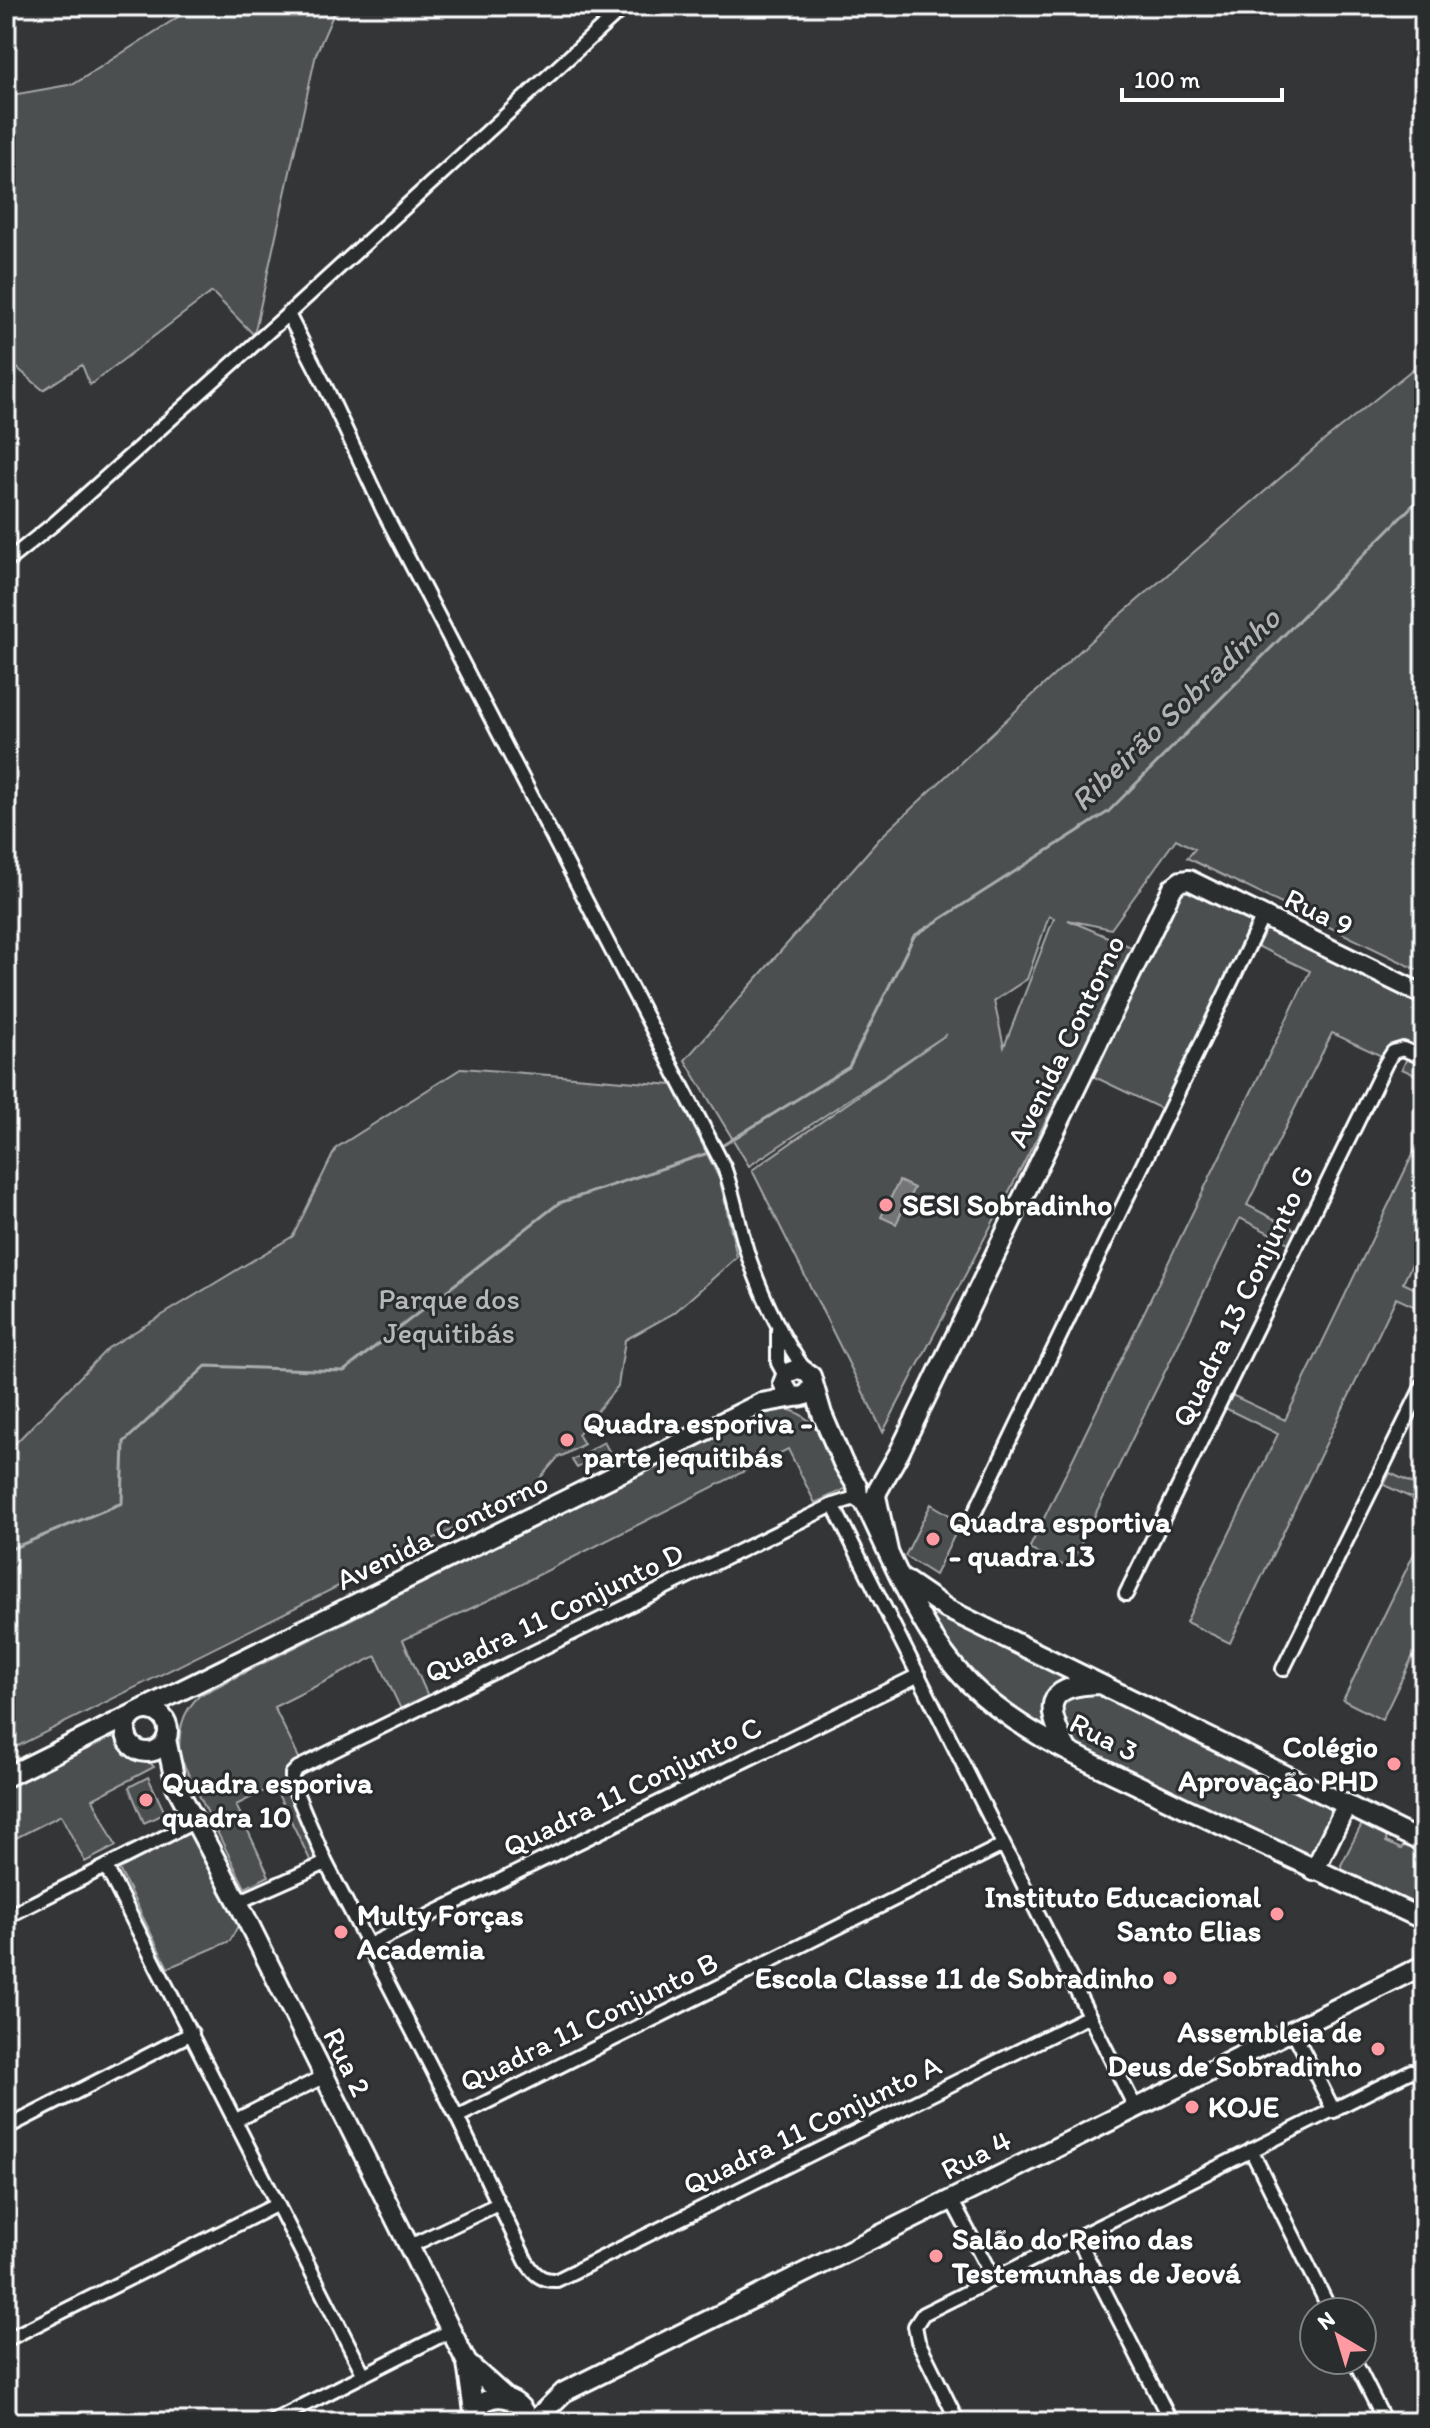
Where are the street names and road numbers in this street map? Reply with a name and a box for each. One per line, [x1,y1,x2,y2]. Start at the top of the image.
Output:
street label: Rua 9 [1279,879,1360,944]
street label: Avenida Contorno [998,929,1133,1153]
street label: Quadra 13 Conjunto G [1163,1159,1322,1433]
street label: Avenida Contorno [330,1463,554,1598]
street label: Quadra 11 Conjunto D [418,1534,689,1691]
street label: Rua 3 [1063,1704,1145,1770]
street label: Quadra 11 Conjunto C [497,1708,767,1865]
street label: Quadra 11 Conjunto B [454,1943,724,2100]
street label: Rua 2 [315,2021,380,2102]
street label: Quadra 11 Conjunto A [677,2046,947,2203]
street label: Rua 4 [934,2121,1017,2188]

